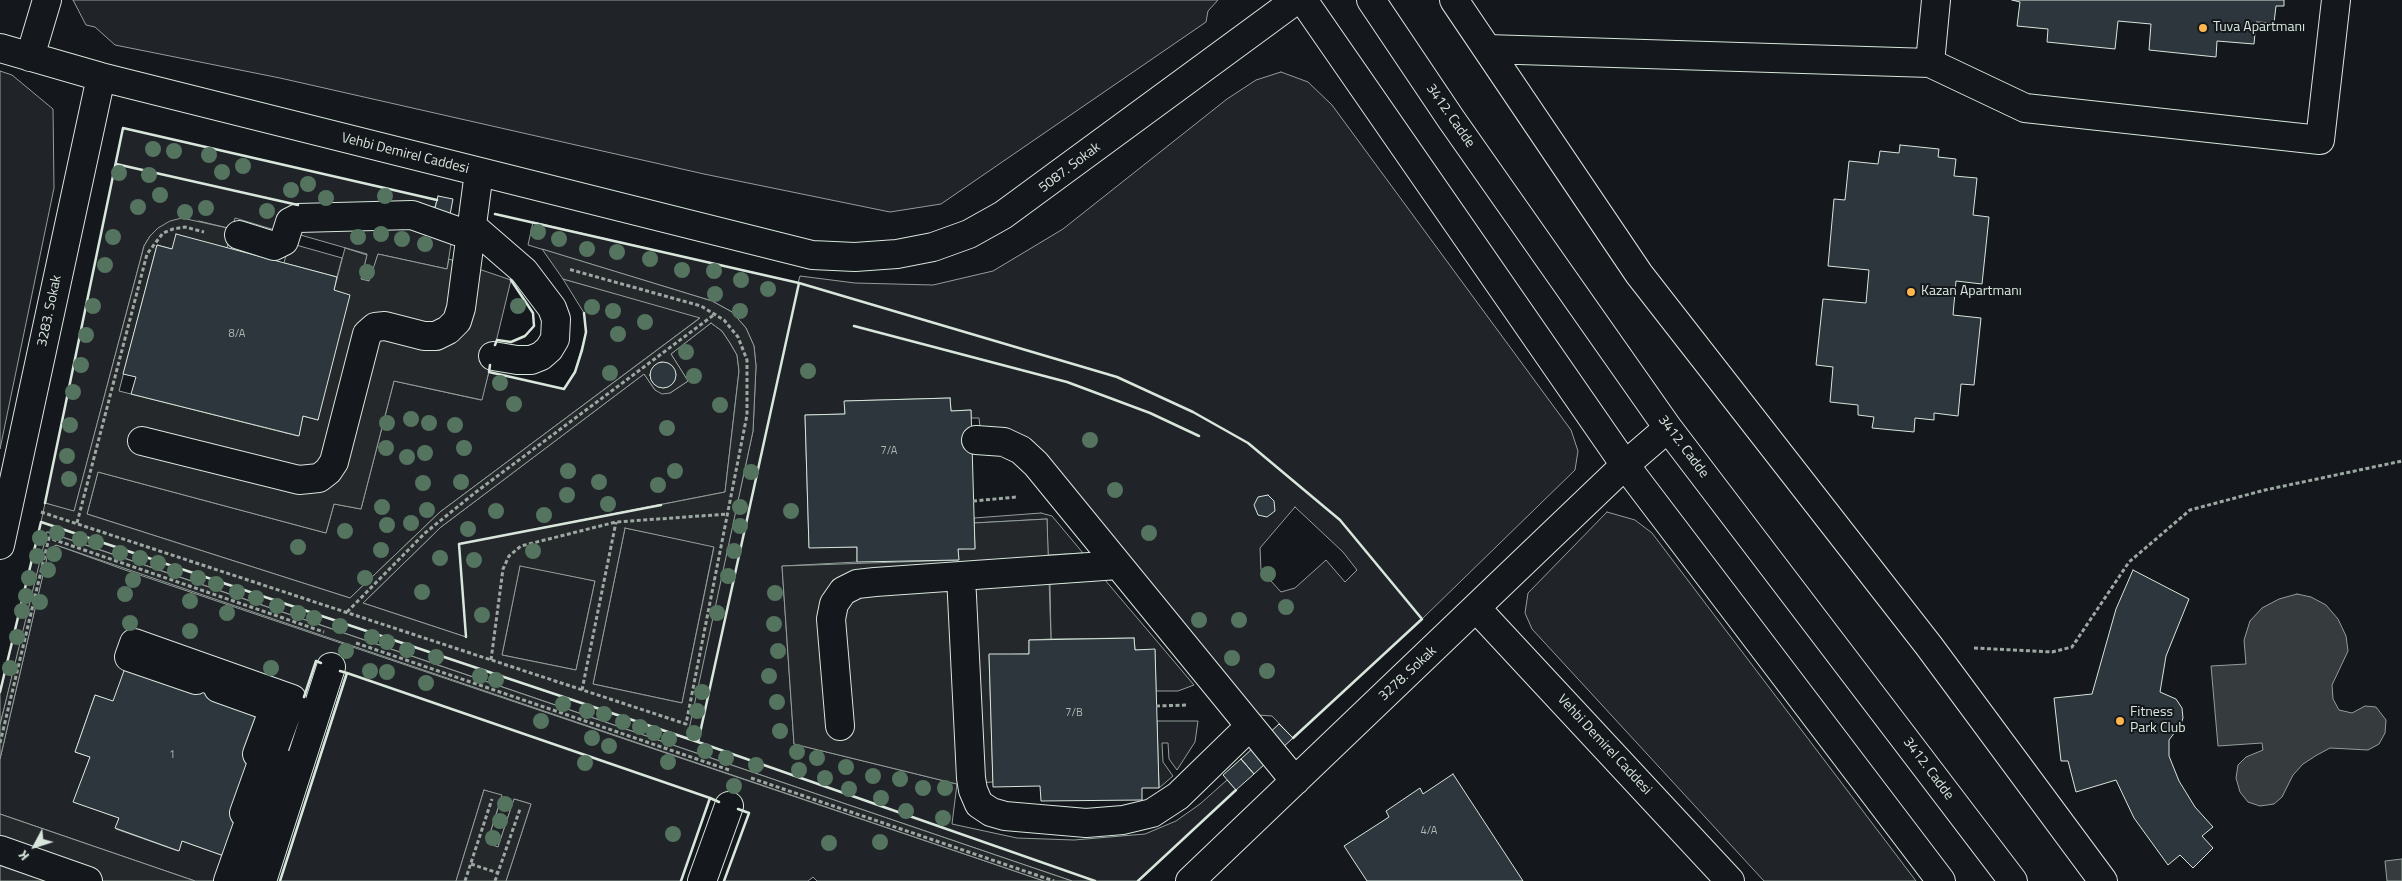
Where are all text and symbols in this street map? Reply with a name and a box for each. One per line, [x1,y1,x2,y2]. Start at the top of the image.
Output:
place label: Tuva Apartmanı [2213,20,2305,36]
marker: Tuva Apartmanı [2197,22,2209,34]
street label: 3412. Cadde [1422,81,1478,151]
street label: Vehbi Demirel Caddesi [339,130,471,178]
street label: 5087. Sokak [1036,139,1104,197]
street label: 3283. Sokak [34,274,66,348]
place label: Kazan Apartmanı [1921,284,2022,300]
marker: Kazan Apartmanı [1905,286,1917,298]
house number: 8/A [229,327,245,341]
street label: 3412. Cadde [1654,412,1712,482]
house number: 7/A [881,444,897,458]
street label: 3278. Sokak [1376,643,1440,705]
street label: Vehbi Demirel Caddesi [1553,691,1655,799]
place label: Fitness Park Club [2130,705,2186,738]
house number: 7/B [1065,706,1083,720]
marker: Fitness Park Club [2114,715,2126,727]
street label: 3412. Cadde [1899,734,1957,804]
house number: 1 [169,748,175,762]
north arrow [10,821,60,871]
house number: 4/A [1421,824,1437,838]
text: K [12,846,34,866]

